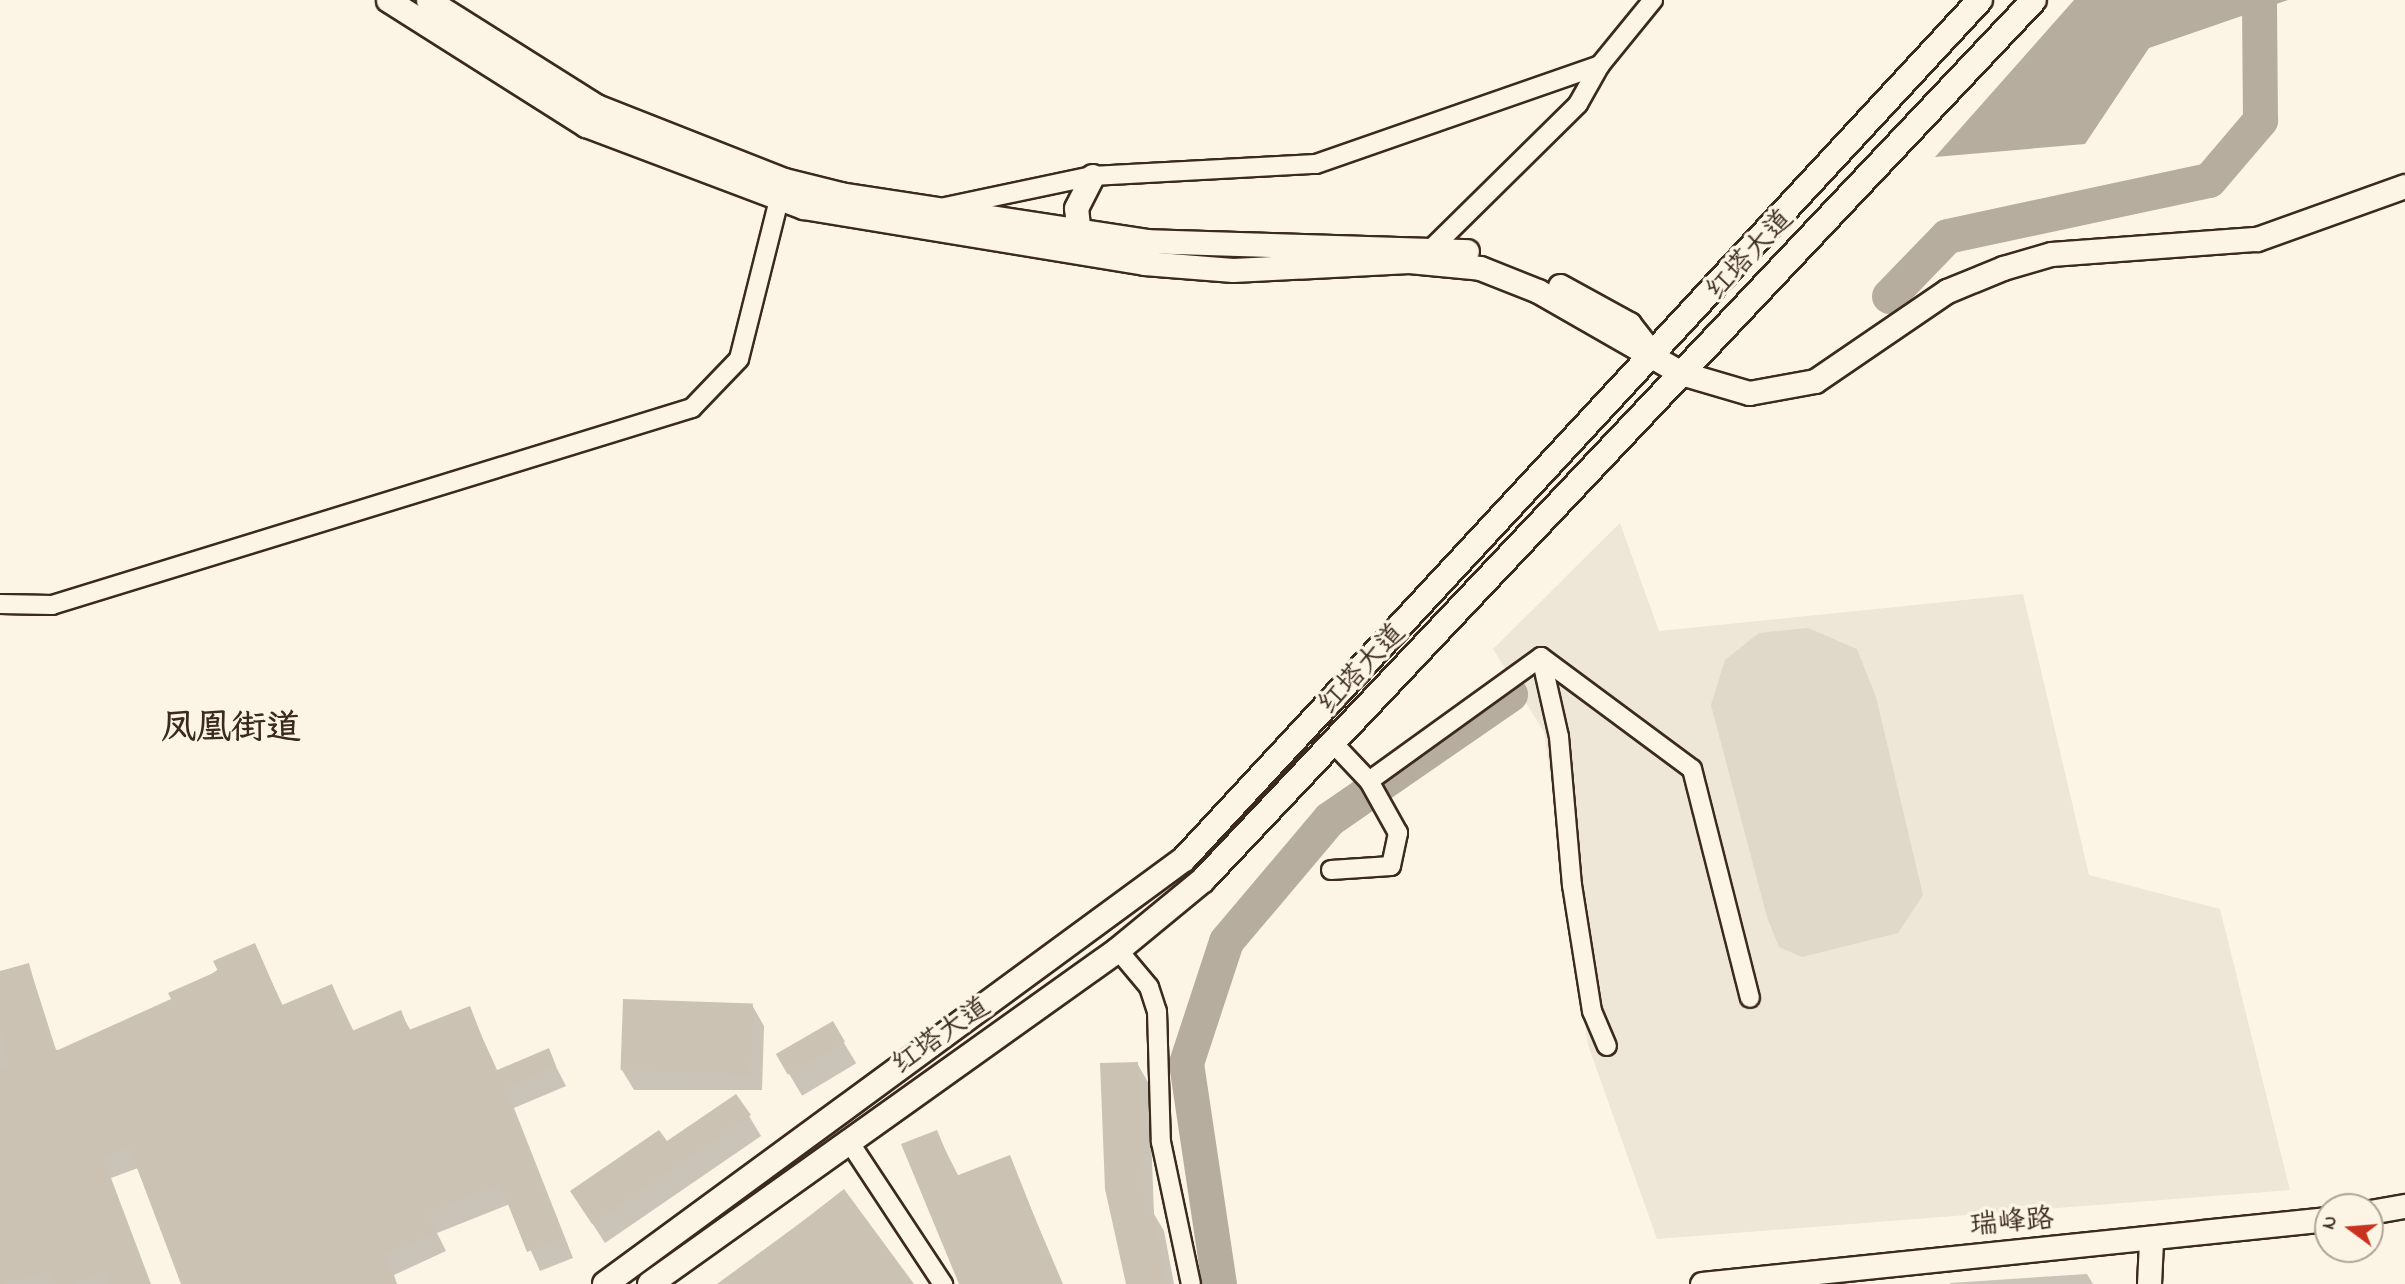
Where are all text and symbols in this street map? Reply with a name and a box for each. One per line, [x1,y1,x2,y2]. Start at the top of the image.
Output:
street label: 红塔大道 [1701,204,1801,308]
street label: 红塔大道 [1313,618,1413,722]
district label: 凤凰街道 [161,709,301,751]
street label: 红塔大道 [886,991,998,1083]
north arrow [2314,1193,2384,1263]
street label: 瑞峰路 [1969,1204,2055,1244]
text: N [2316,1213,2345,1233]

